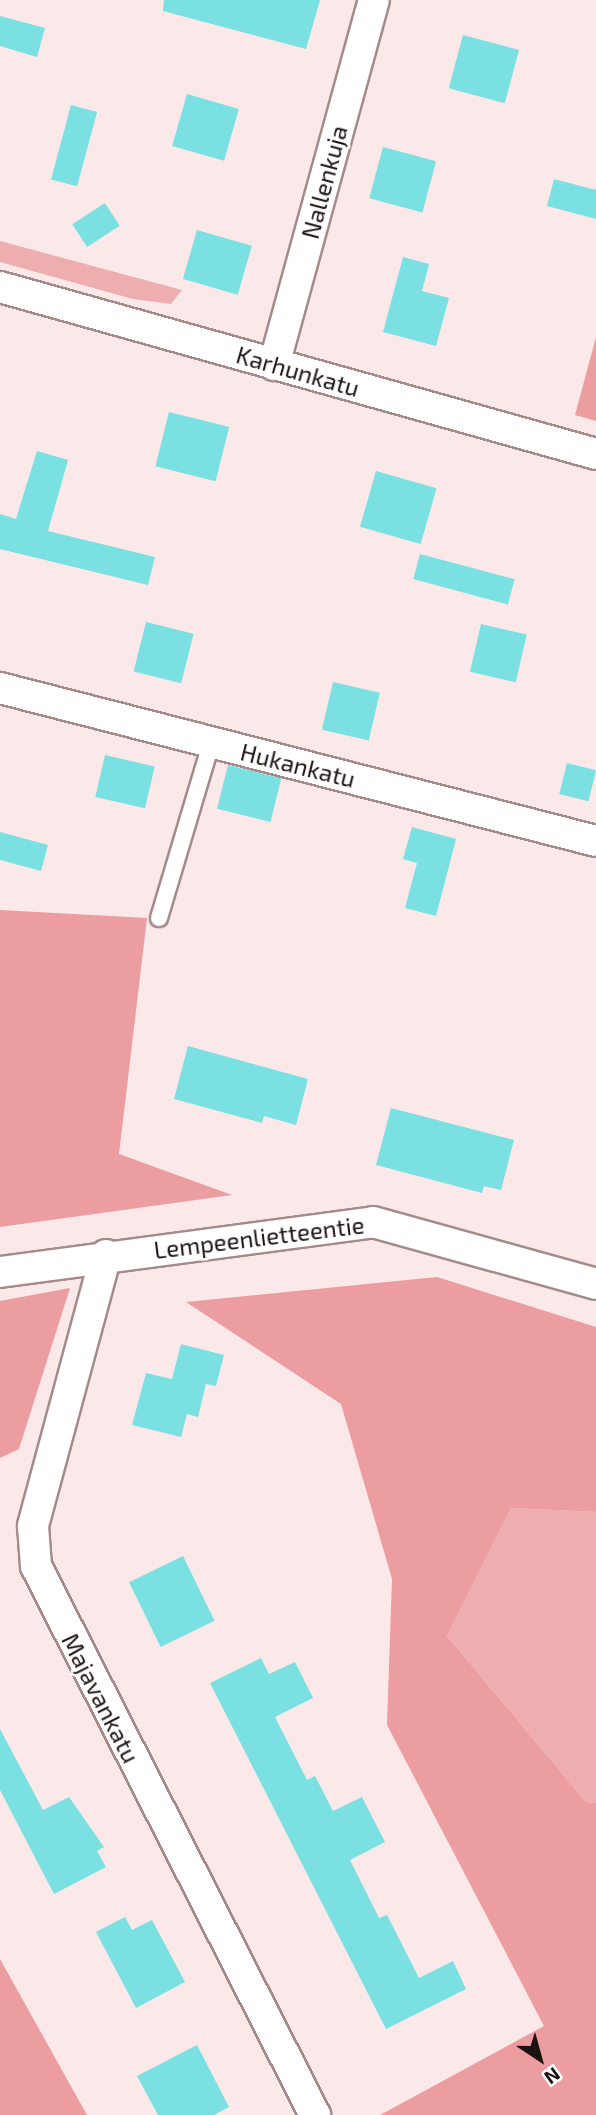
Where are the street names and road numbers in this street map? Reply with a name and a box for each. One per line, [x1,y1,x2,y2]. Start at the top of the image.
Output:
street label: Nallenkuja [295,122,353,242]
street label: Karhunkatu [233,340,363,402]
street label: Hukankatu [238,737,358,793]
street label: Lempeenlietteentie [152,1210,366,1264]
street label: Majavankatu [56,1628,146,1768]

